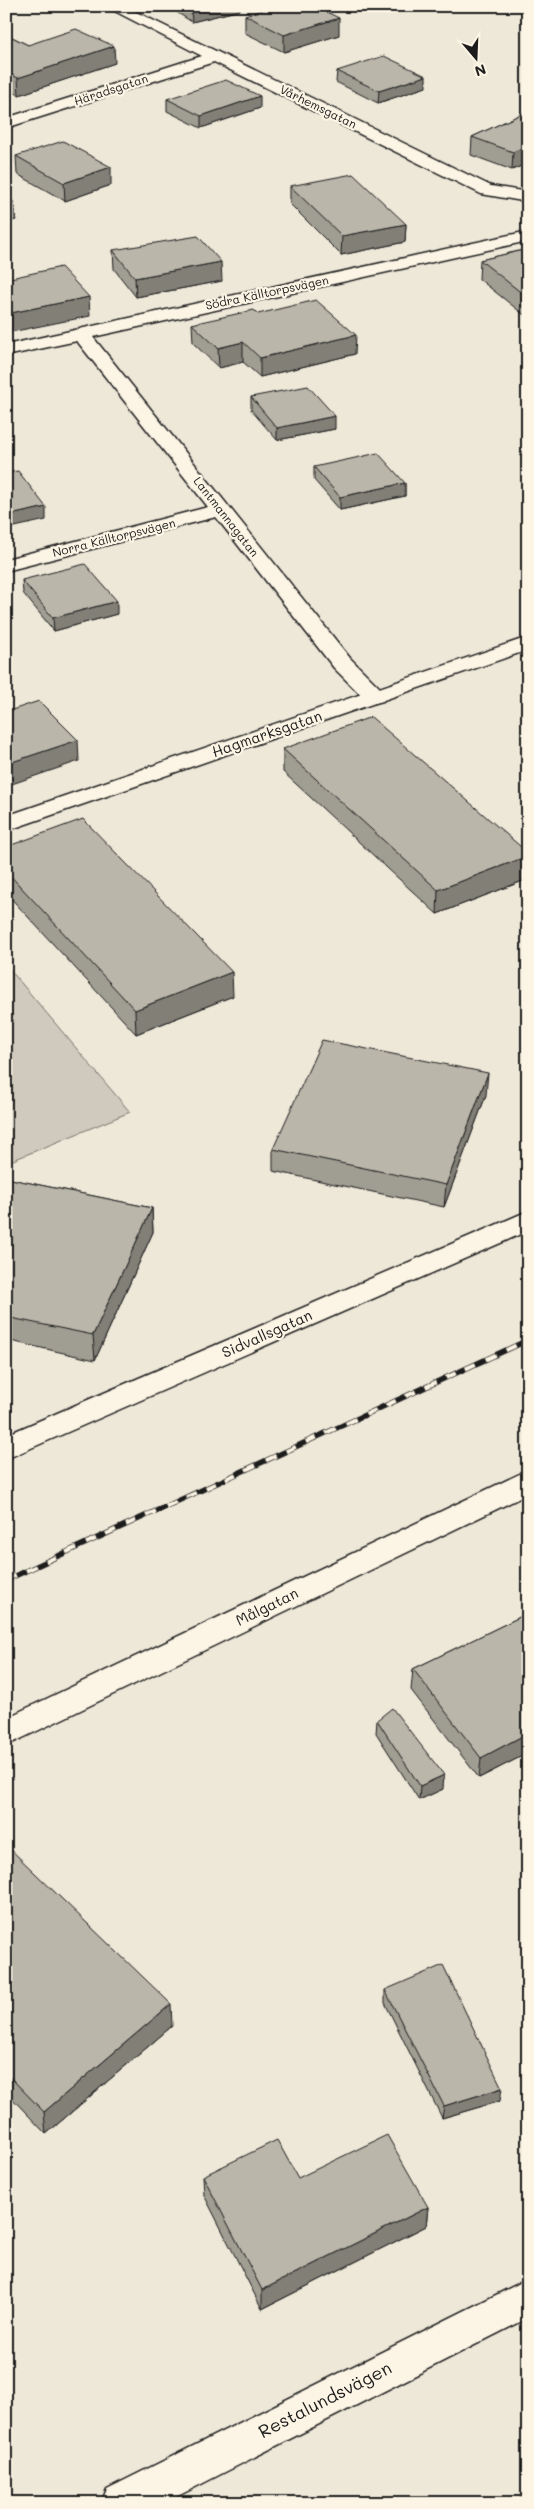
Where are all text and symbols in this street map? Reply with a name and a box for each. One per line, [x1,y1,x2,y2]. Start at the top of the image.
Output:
north arrow [452,32,502,82]
text: N [472,60,489,81]
street label: Häradsgatan [72,70,150,109]
street label: Vårhemsgatan [277,81,360,132]
street label: Södra Källtorpsvägen [204,271,330,313]
street label: Lantmannagatan [191,473,263,560]
street label: Norra Källtorpsvägen [51,514,177,560]
street label: Hagmarksgatan [209,705,324,761]
street label: Sidvallsgatan [218,1304,315,1362]
street label: Målgatan [232,1582,301,1630]
street label: Restalundsvägen [254,2355,395,2443]

